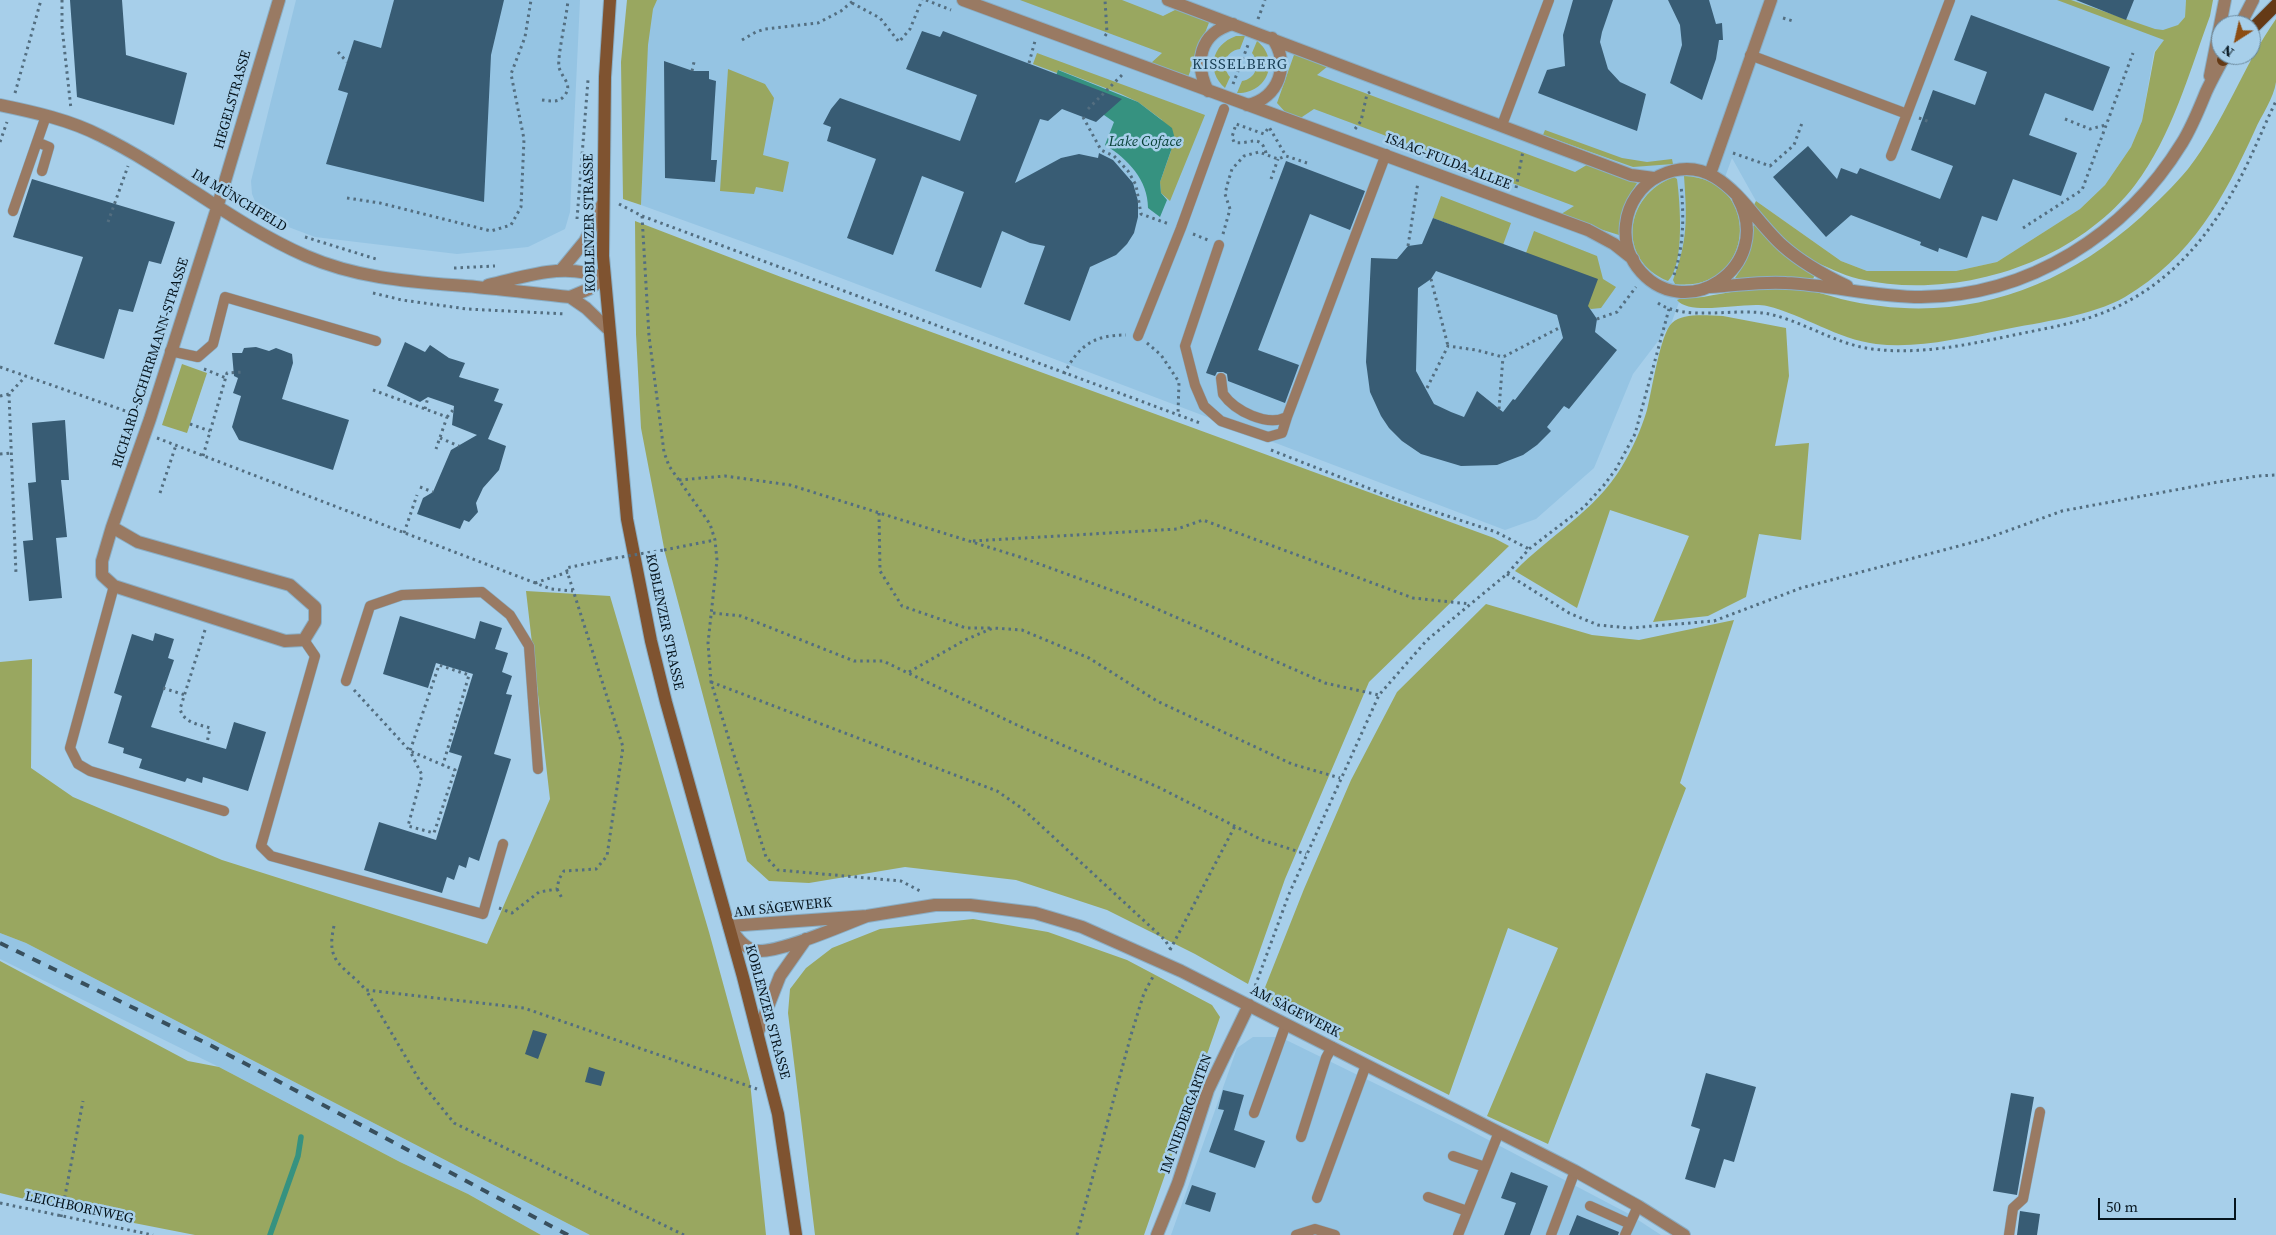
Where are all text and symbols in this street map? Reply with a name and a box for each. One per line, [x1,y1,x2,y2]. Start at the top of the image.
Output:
north arrow [2211,15,2261,65]
text: N [2218,40,2238,63]
street label: HEGELSTRASSE [211,49,255,151]
district label: KISSELBERG [1191,56,1289,74]
street label: ISAAC-FULDA-ALLEE [1383,130,1513,194]
water label: Lake Coface [1108,133,1182,151]
street label: KOBLENZER STRASSE [580,153,600,293]
street label: IM MÜNCHFELD [188,166,290,236]
street label: RICHARD-SCHIRRMANN-STRASSE [109,256,193,470]
street label: KOBLENZER STRASSE [641,552,687,692]
street label: AM SÄGEWERK [733,894,833,922]
street label: KOBLENZER STRASSE [741,943,793,1081]
street label: AM SÄGEWERK [1247,982,1343,1042]
street label: IM NIEDERGARTEN [1158,1052,1216,1176]
street label: LEICHBORNWEG [23,1188,135,1228]
scale bar [2101,1188,2238,1220]
text: 50 m [2106,1196,2138,1217]

